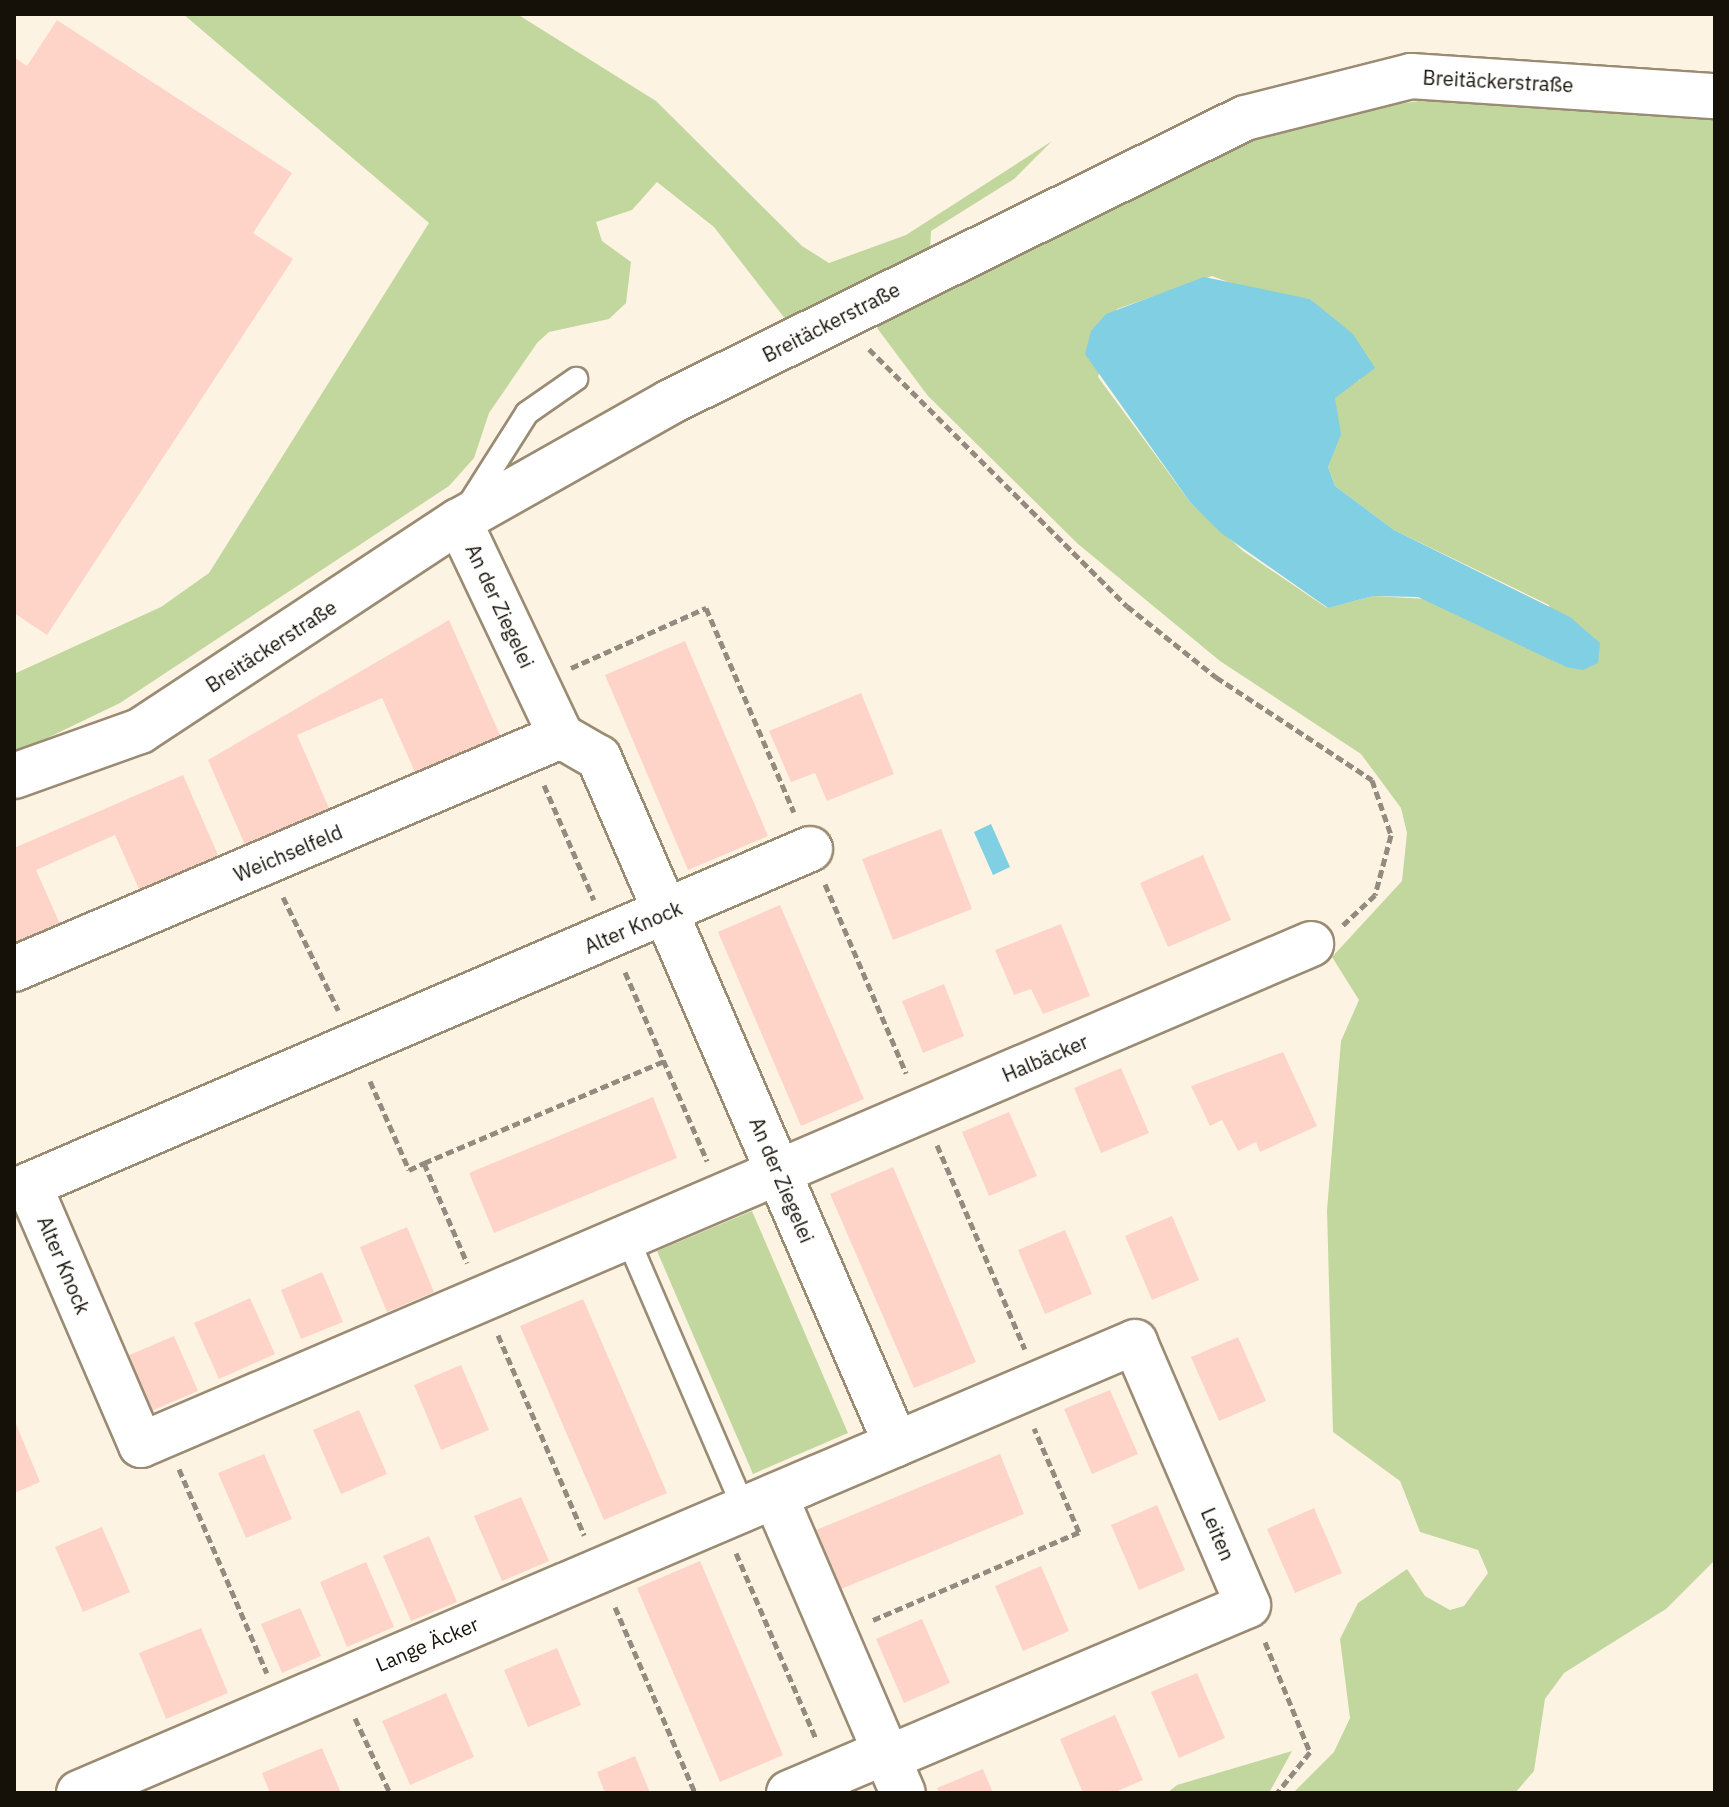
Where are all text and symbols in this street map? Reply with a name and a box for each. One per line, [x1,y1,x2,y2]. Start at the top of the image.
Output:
street label: Breitäckerstraße [1422,65,1574,97]
street label: Breitäckerstraße [758,277,904,367]
street label: An der Ziegelei [461,540,539,672]
street label: Breitäckerstraße [201,595,341,697]
street label: Weichselfeld [230,819,346,887]
street label: Alter Knock [581,896,685,958]
street label: Halbäcker [998,1029,1092,1087]
street label: An der Ziegelei [745,1114,819,1246]
street label: Alter Knock [33,1213,95,1317]
street label: Leiten [1196,1504,1240,1564]
street label: Lange Äcker [372,1612,482,1676]

